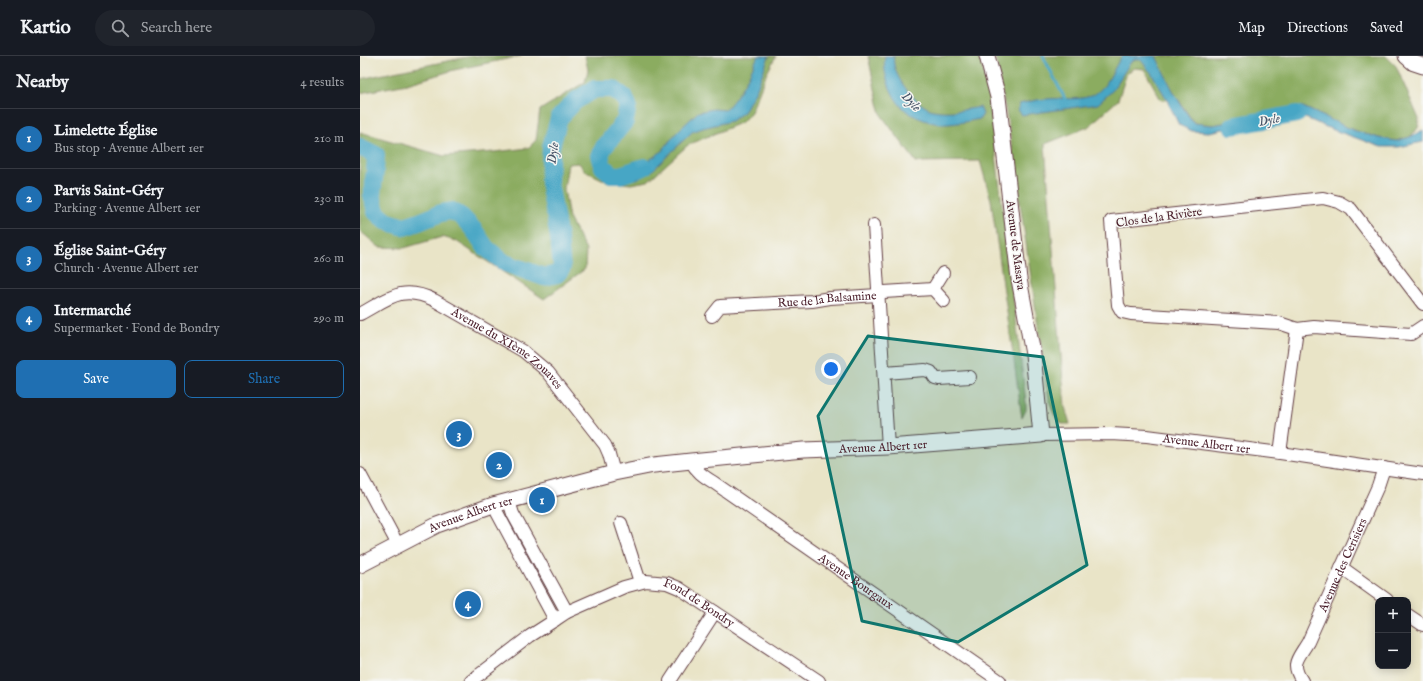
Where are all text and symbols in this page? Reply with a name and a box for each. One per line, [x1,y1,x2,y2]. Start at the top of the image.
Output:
search box [95,10,375,46]
text: Kartio [20,16,71,40]
icon: search [109,17,131,39]
text: Search here [141,18,212,37]
text: Map [1238,19,1265,37]
text: Directions [1287,19,1348,37]
text: Saved [1370,19,1403,37]
text: Nearby [16,72,69,93]
text: 4 results [300,74,344,91]
water label: Dyle [897,88,925,116]
water label: Dyle [1257,110,1282,131]
text: Limelette Église [54,121,157,140]
text: 1 [27,130,31,147]
text: 210 m [314,130,344,147]
text: Bus stop · Avenue Albert 1er [54,140,204,157]
water label: Dyle [544,141,563,165]
text: Parvis Saint-Géry [54,181,164,200]
text: 2 [26,190,32,207]
text: 230 m [314,190,344,207]
street label: Avenue de Masaya [1002,198,1029,292]
text: Parking · Avenue Albert 1er [54,200,200,217]
street label: Clos de la Rivière [1115,204,1204,231]
text: Église Saint-Géry [54,241,166,260]
text: 3 [27,250,31,267]
text: 260 m [313,250,344,267]
text: Church · Avenue Albert 1er [54,260,198,277]
street label: Rue de la Balsamine [777,288,877,311]
text: Intermarché [54,301,131,320]
street label: Avenue du XIème Zouaves [448,304,566,392]
text: 4 [26,310,32,327]
text: 290 m [313,310,344,327]
text: Supermarket · Fond de Bondry [54,320,220,337]
your location [821,359,841,379]
button: Save [16,360,176,398]
button: Share [184,360,344,398]
pin: 3 [446,419,472,449]
street label: Avenue Albert 1er [1161,431,1252,457]
street label: Avenue Albert 1er [838,437,928,457]
pin: 2 [486,450,512,480]
pin: 1 [529,485,555,515]
street label: Avenue Albert 1er [425,493,515,537]
street label: Avenue des Cerisiers [1315,516,1371,615]
street label: Avenue Bourgaux [815,550,896,613]
street label: Fond de Bondry [661,575,737,631]
pin: 4 [455,589,481,619]
map controls [1375,597,1411,669]
button: + [1375,597,1411,633]
button: − [1375,633,1411,669]

